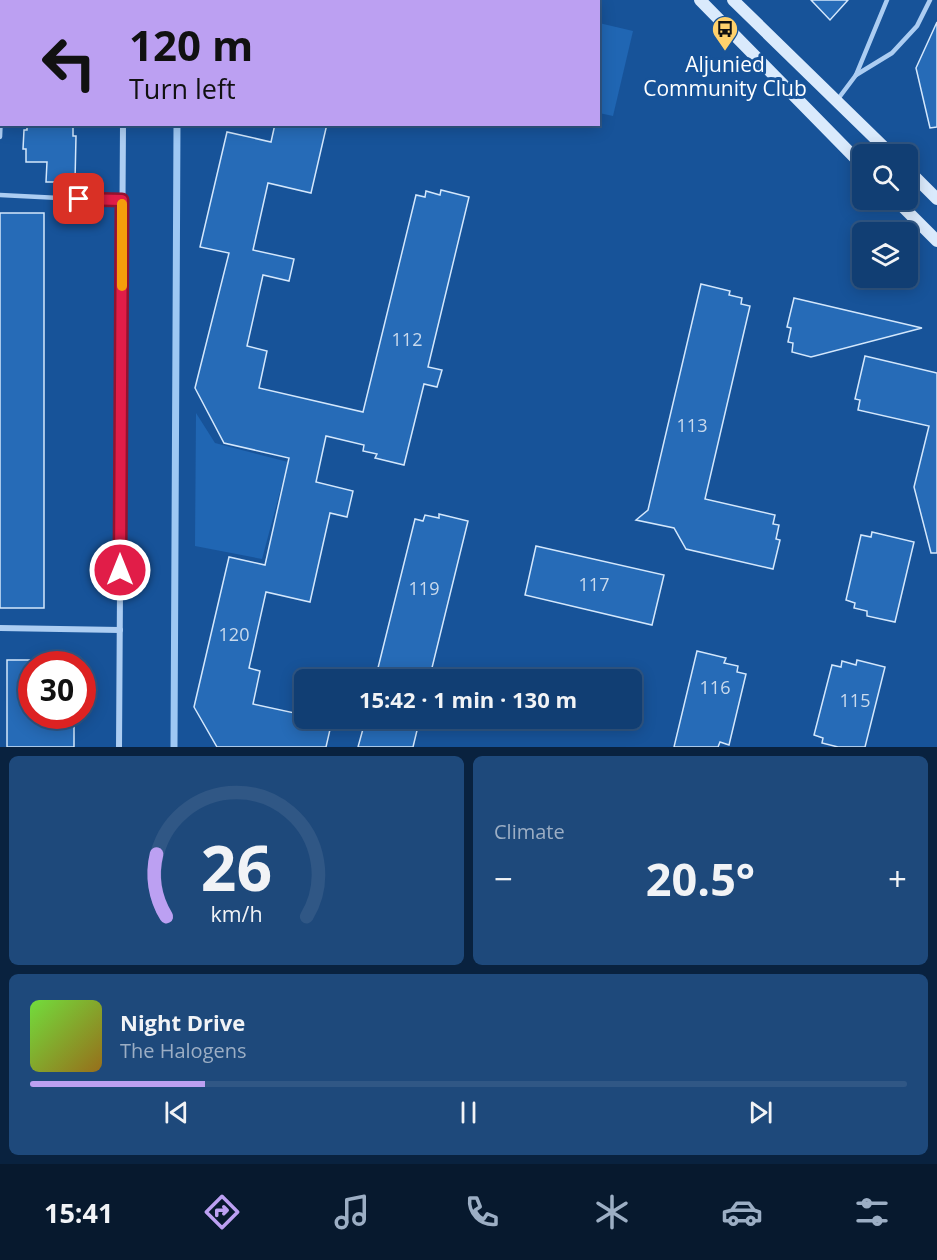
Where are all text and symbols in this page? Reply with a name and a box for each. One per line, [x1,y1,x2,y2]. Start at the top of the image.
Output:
bus stop icon: Aljunied Community Club [710,14,740,52]
text: 120 m [129,16,253,73]
icon: left [30,24,108,102]
place label: Aljunied Community Club [643,50,807,102]
text: Turn left [129,70,236,107]
map controls [852,144,918,288]
button: search [852,144,918,210]
pin [53,173,104,224]
icon: arrive [62,182,95,215]
button: layers [852,222,918,288]
house number: 112 [392,327,422,351]
house number: 113 [677,413,707,437]
position arrow [88,538,152,602]
house number: 117 [579,572,609,596]
house number: 119 [409,576,439,600]
house number: 120 [219,622,249,646]
speed limit sign: 30 [18,651,96,729]
house number: 116 [700,675,730,699]
text: 15:42 · 1 min · 130 m [359,684,577,714]
house number: 115 [840,688,870,712]
text: Climate [494,818,565,845]
text: 26 [201,824,272,909]
text: 20.5° [646,848,755,909]
text: − [494,856,513,901]
text: + [888,856,907,901]
text: km/h [210,900,263,929]
text: Night Drive [120,1007,245,1037]
text: The Halogens [120,1037,247,1064]
icon: previous [160,1096,193,1129]
icon: pause [452,1096,485,1129]
icon: next [744,1096,777,1129]
icon: directions [201,1191,243,1233]
icon: music [331,1191,373,1233]
icon: phone [461,1191,503,1233]
icon: climate [591,1191,633,1233]
icon: car [721,1191,763,1233]
icon: filters [851,1191,893,1233]
text: 15:41 [44,1194,113,1231]

